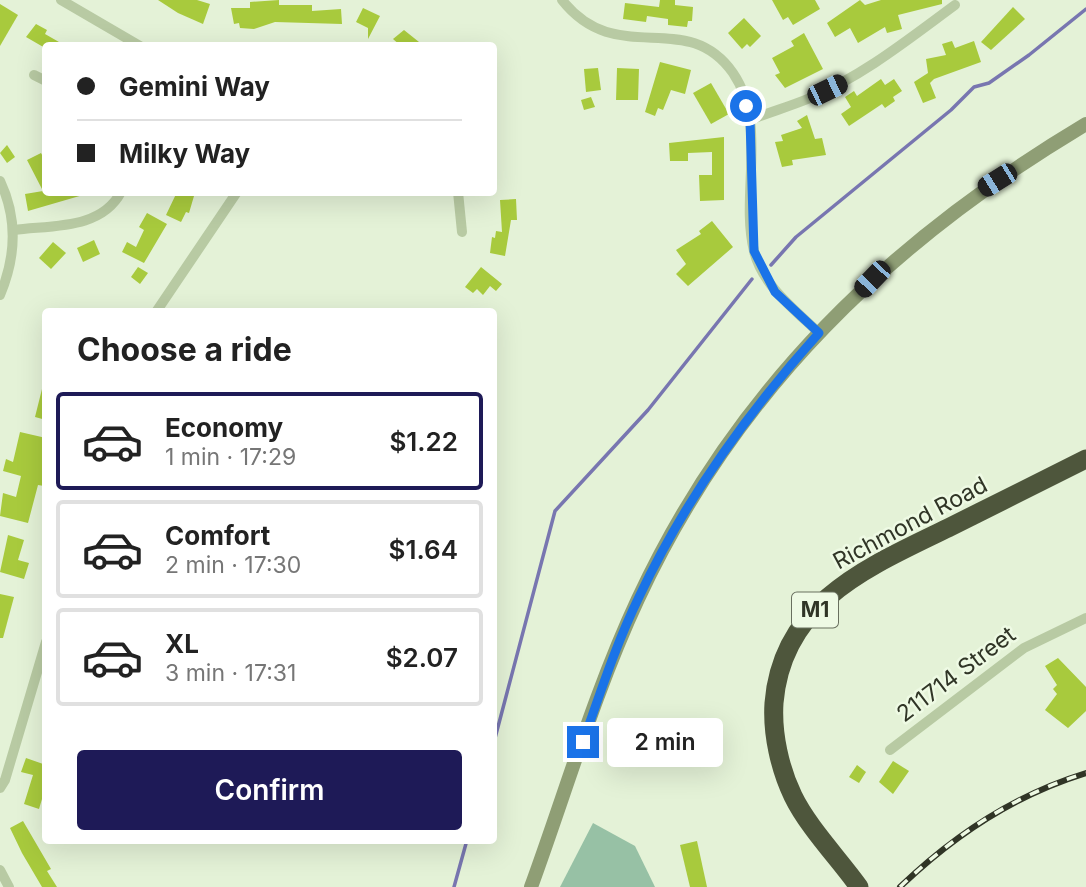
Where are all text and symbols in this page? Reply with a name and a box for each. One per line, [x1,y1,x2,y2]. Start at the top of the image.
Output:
text: Gemini Way [119,71,270,102]
car [804,71,851,109]
route start [730,90,762,122]
text: Milky Way [119,138,250,169]
car [974,160,1021,200]
car [850,257,895,301]
text: Choose a ride [77,330,292,369]
icon: car [81,410,144,473]
text: Economy [165,412,283,443]
text: $1.22 [389,426,458,457]
text: 1 min · 17:29 [165,443,296,471]
street label: Richmond Road [828,471,992,575]
icon: car [81,518,144,581]
text: Comfort [165,520,270,551]
text: $1.64 [389,534,458,565]
text: 2 min · 17:30 [165,551,301,579]
road number: M1 [792,592,838,628]
street label: 211714 Street [891,620,1021,728]
icon: car [81,626,144,689]
text: XL [165,628,199,659]
text: $2.07 [386,642,458,673]
text: 3 min · 17:31 [165,659,296,687]
callout: 2 min [608,718,723,766]
route end [567,726,599,758]
text: 2 min [635,728,695,756]
button: Confirm [77,750,462,830]

